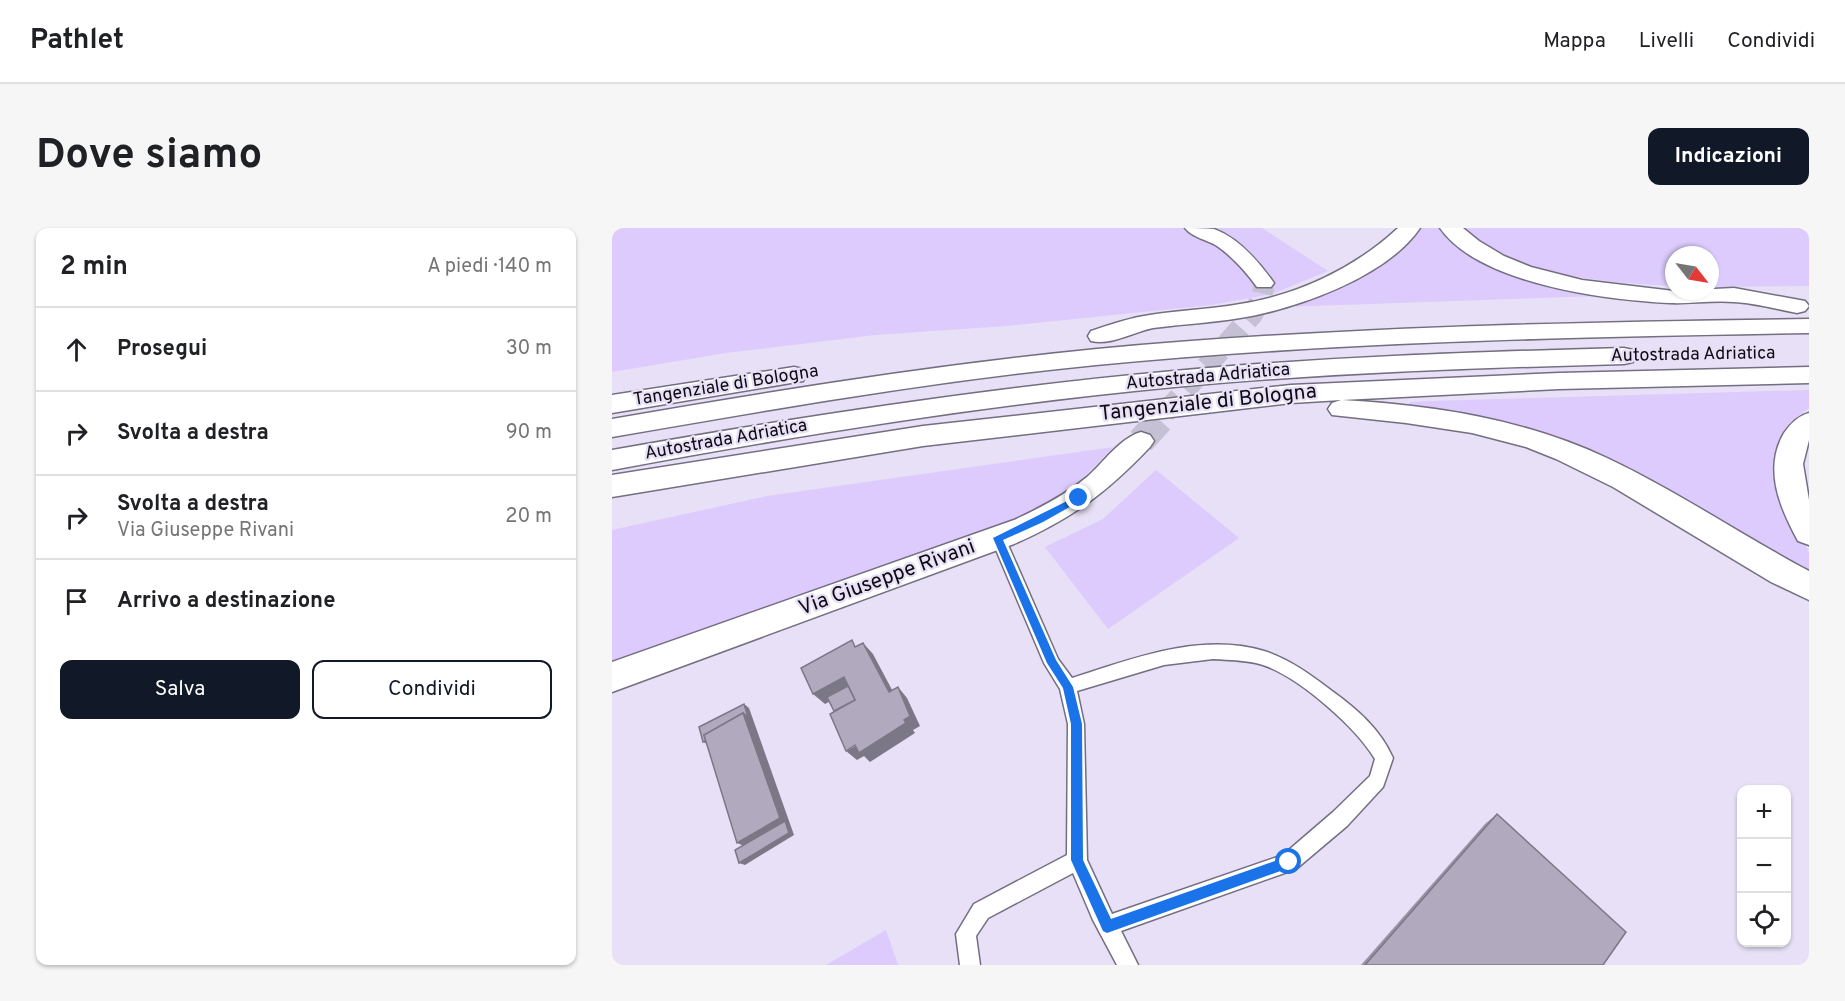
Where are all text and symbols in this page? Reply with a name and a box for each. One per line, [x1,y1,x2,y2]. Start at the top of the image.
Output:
text: Pathlet [30,23,124,59]
text: Mappa [1543,28,1606,55]
text: Livelli [1639,28,1694,55]
text: Condividi [1727,28,1815,55]
button: Indicazioni [1648,128,1809,185]
text: Dove siamo [36,130,262,183]
north arrow [1665,246,1719,300]
text: 2 min [60,251,128,284]
text: A piedi · 140 m [427,254,552,280]
icon: ahead [60,333,93,366]
text: Prosegui [117,336,207,363]
text: 30 m [506,336,552,362]
street label: Autostrada Adriatica [1610,342,1776,368]
street label: Autostrada Adriatica [1125,358,1291,396]
street label: Tangenziale di Bologna [632,360,820,412]
street label: Tangenziale di Bologna [1098,378,1318,428]
street label: Autostrada Adriatica [643,414,809,466]
icon: right [60,417,93,450]
text: Svolta a destra [117,420,269,447]
text: 90 m [506,420,552,446]
route end [1065,484,1091,510]
text: Svolta a destra [117,491,269,518]
icon: right [60,501,93,534]
text: 20 m [505,504,552,530]
text: Via Giuseppe Rivani [117,518,294,544]
street label: Via Giuseppe Rivani [795,533,979,623]
icon: arrive [60,585,93,618]
text: Arrivo a destinazione [117,588,335,615]
button: Salva [60,660,300,719]
button: Condividi [312,660,552,719]
map controls [1737,785,1791,947]
button: + [1737,785,1791,839]
button: − [1737,839,1791,893]
route start [1275,848,1301,874]
button: locate [1737,893,1791,947]

